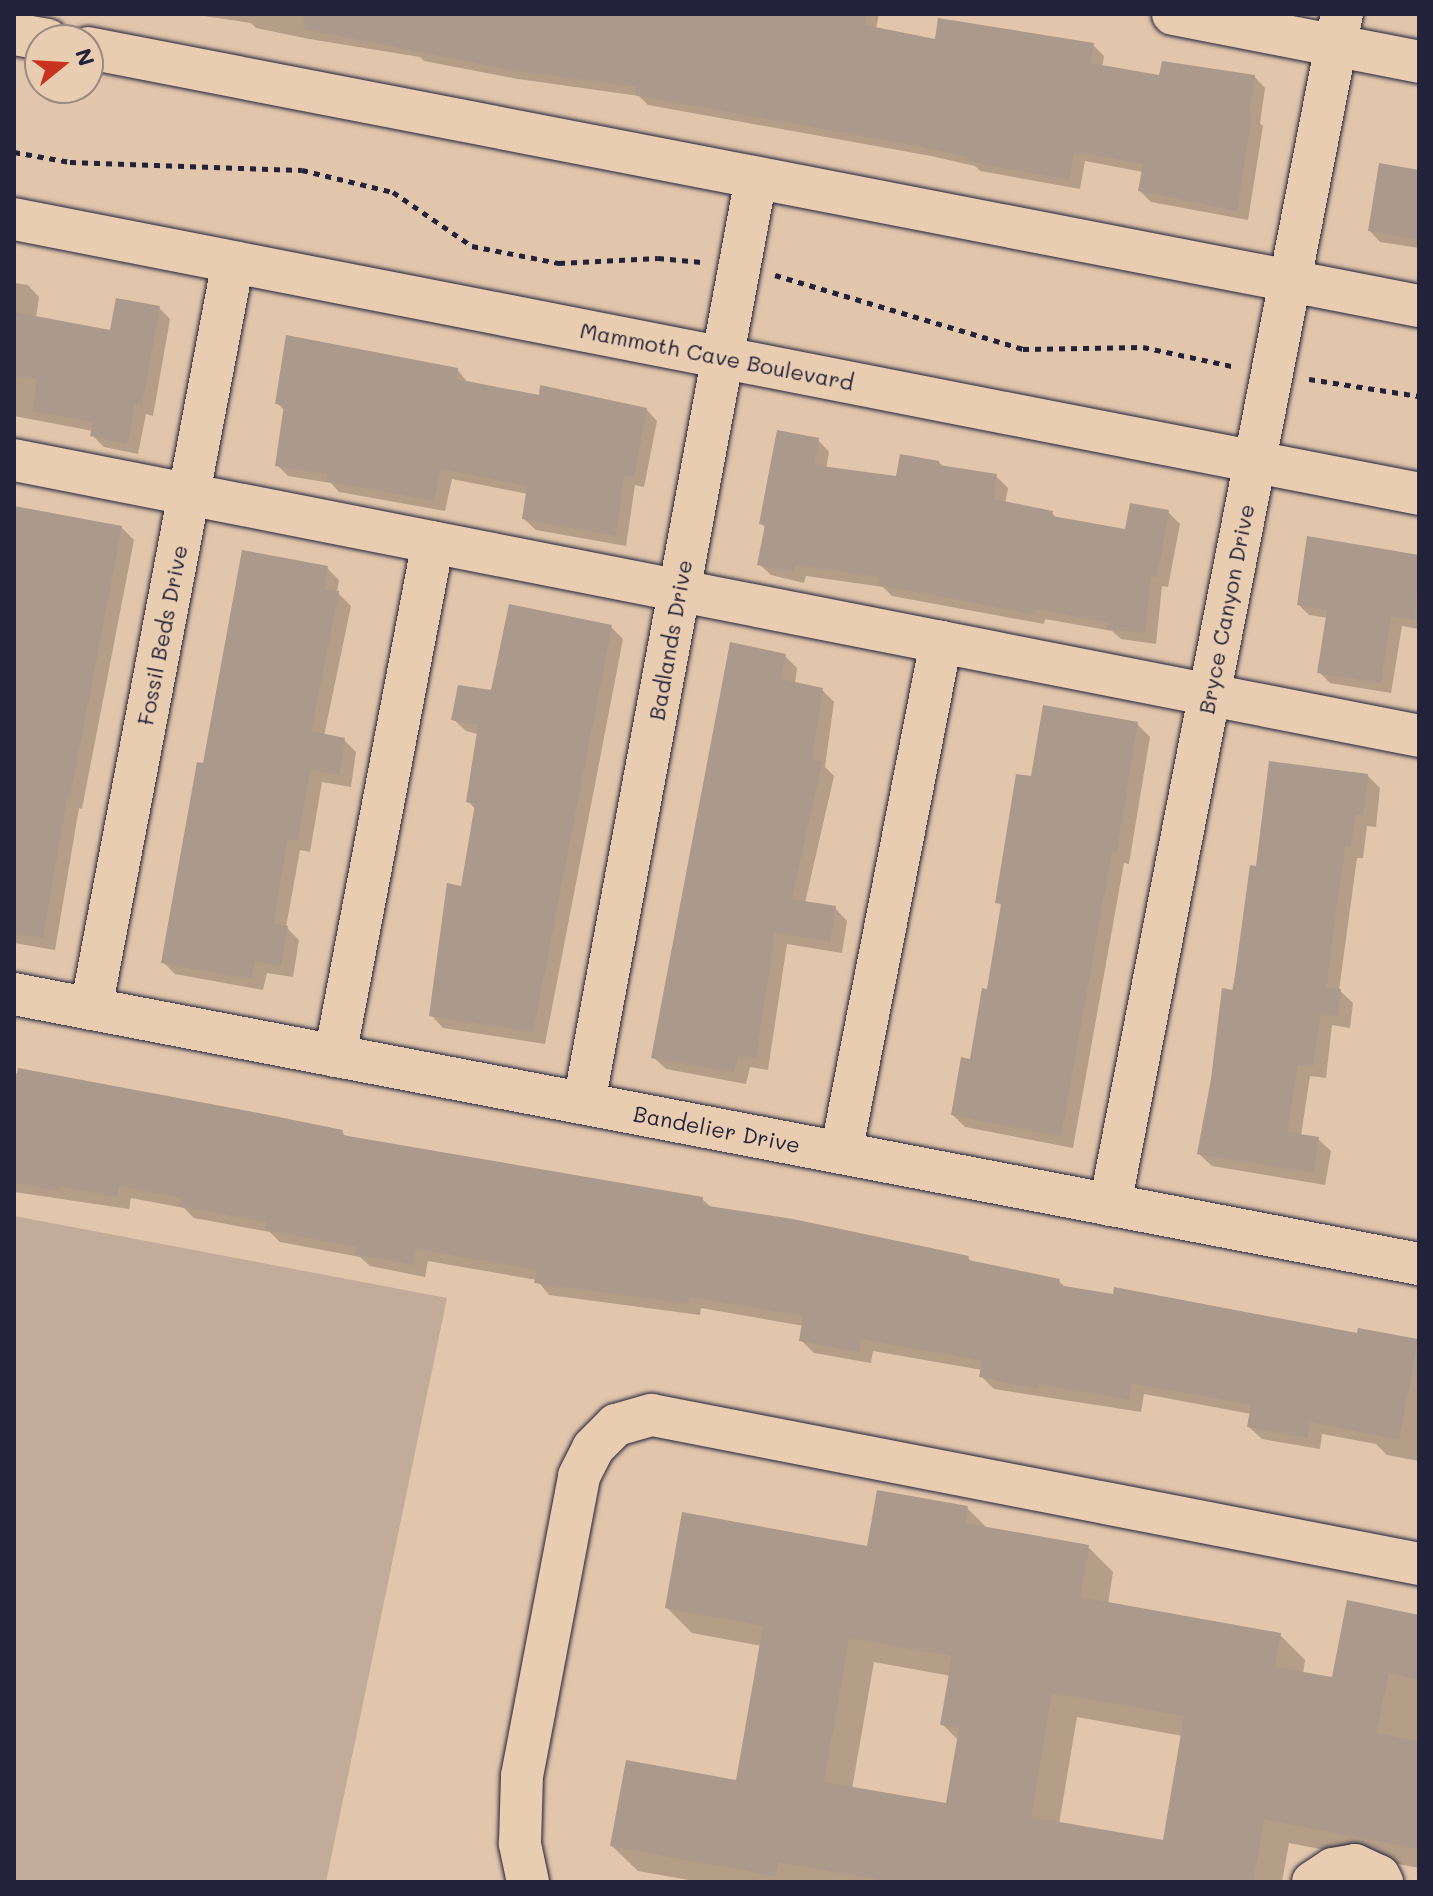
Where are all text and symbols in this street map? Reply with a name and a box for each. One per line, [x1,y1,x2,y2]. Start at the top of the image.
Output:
north arrow [24,24,104,104]
text: N [69,45,102,69]
street label: Mammoth Cave Boulevard [578,316,856,396]
street label: Bryce Canyon Drive [1193,502,1259,716]
street label: Fossil Beds Drive [132,543,192,727]
street label: Badlands Drive [643,558,697,722]
street label: Bandelier Drive [631,1100,803,1158]

